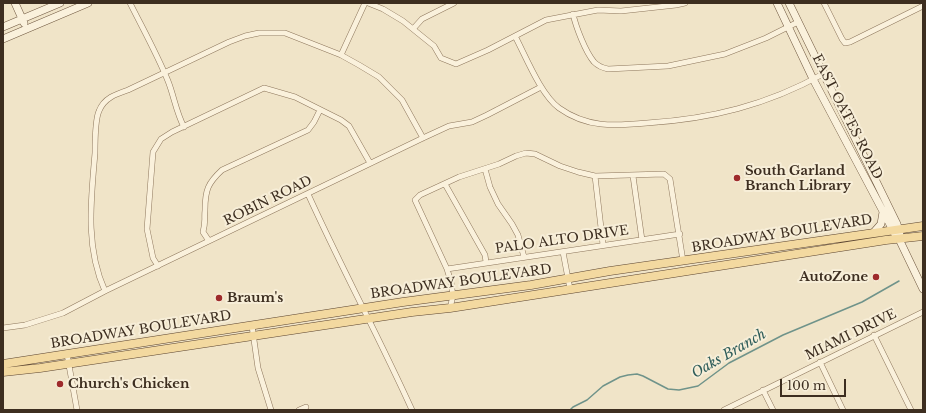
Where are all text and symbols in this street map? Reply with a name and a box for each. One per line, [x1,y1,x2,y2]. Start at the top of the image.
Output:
street label: EAST OATES ROAD [809,52,885,182]
place label: South Garland Branch Library [745,163,851,194]
street label: ROBIN ROAD [221,173,315,229]
marker: South Garland Branch Library [732,173,742,183]
street label: BROADWAY BOULEVARD [690,212,874,256]
street label: PALO ALTO DRIVE [494,223,630,257]
street label: BROADWAY BOULEVARD [369,262,553,302]
place label: AutoZone [799,269,868,285]
marker: AutoZone [871,272,881,282]
place label: Braum's [227,290,283,306]
marker: Braum's [214,293,224,303]
street label: MIAMI DRIVE [803,306,899,364]
street label: BROADWAY BOULEVARD [49,308,233,352]
water label: Oaks Branch [689,326,769,382]
scale bar [782,371,848,397]
place label: Church's Chicken [68,376,189,392]
text: 100 m [787,378,826,393]
marker: Church's Chicken [55,379,65,389]

